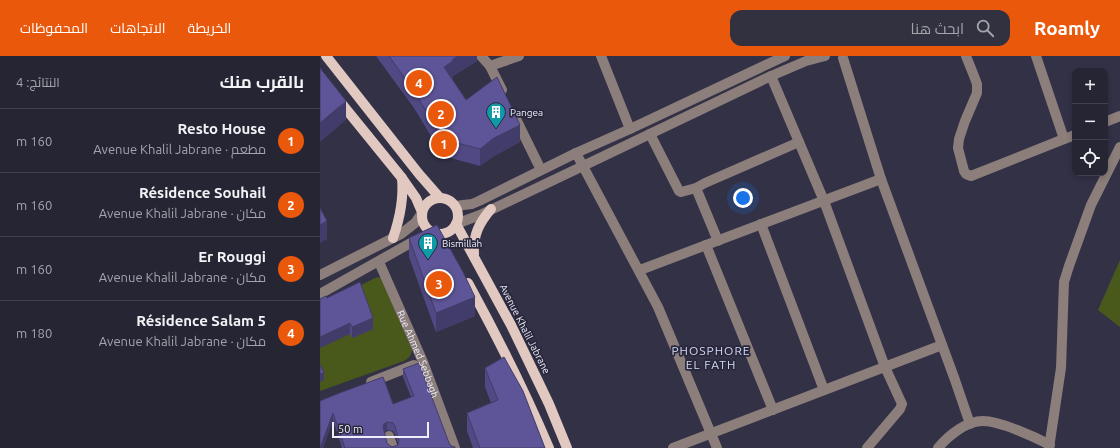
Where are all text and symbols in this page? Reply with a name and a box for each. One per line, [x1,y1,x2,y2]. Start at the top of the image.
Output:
search box [730,10,1010,46]
icon: search [974,17,996,39]
text: Roamly [1034,17,1100,39]
text: المحفوظات [20,20,88,36]
text: الاتجاهات [110,20,166,36]
text: الخريطة [188,20,231,36]
text: ابحث هنا [911,20,964,37]
pin: 4 [406,68,432,98]
map controls [1072,68,1108,176]
button: + [1072,68,1108,104]
text: بالقرب منك [220,72,304,91]
text: النتائج: 4 [16,75,60,89]
pin: 2 [428,99,454,129]
building icon: Pangea [485,101,507,129]
button: − [1072,104,1108,140]
place label: Pangea [510,107,543,118]
text: Resto House [178,120,266,137]
pin: 1 [431,129,457,159]
text: 160 m [16,134,52,148]
text: 1 [287,134,295,148]
button: locate [1072,140,1108,176]
text: مطعم · Avenue Khalil Jabrane [93,142,266,156]
text: Résidence Souhail [139,184,266,201]
your location [733,188,753,208]
text: 160 m [16,198,52,212]
text: 2 [287,198,295,212]
text: مكان · Avenue Khalil Jabrane [99,206,266,220]
building icon: Bismillah [417,232,439,260]
place label: Bismillah [442,238,482,249]
text: Er Rouggi [198,248,266,265]
text: 160 m [16,262,52,276]
text: 3 [287,262,295,276]
pin: 3 [426,269,452,299]
text: مكان · Avenue Khalil Jabrane [99,270,266,284]
street label: Avenue Khalil Jabrane [498,282,552,376]
street label: Rue Ahmed Sebbagh [395,309,441,399]
text: Résidence Salam 5 [136,312,266,329]
text: 180 m [16,326,52,340]
text: 4 [287,326,295,340]
text: مكان · Avenue Khalil Jabrane [99,334,266,348]
district label: PHOSPHORE EL FATH [671,344,751,371]
scale bar [332,420,429,439]
text: 50 m [338,423,362,435]

